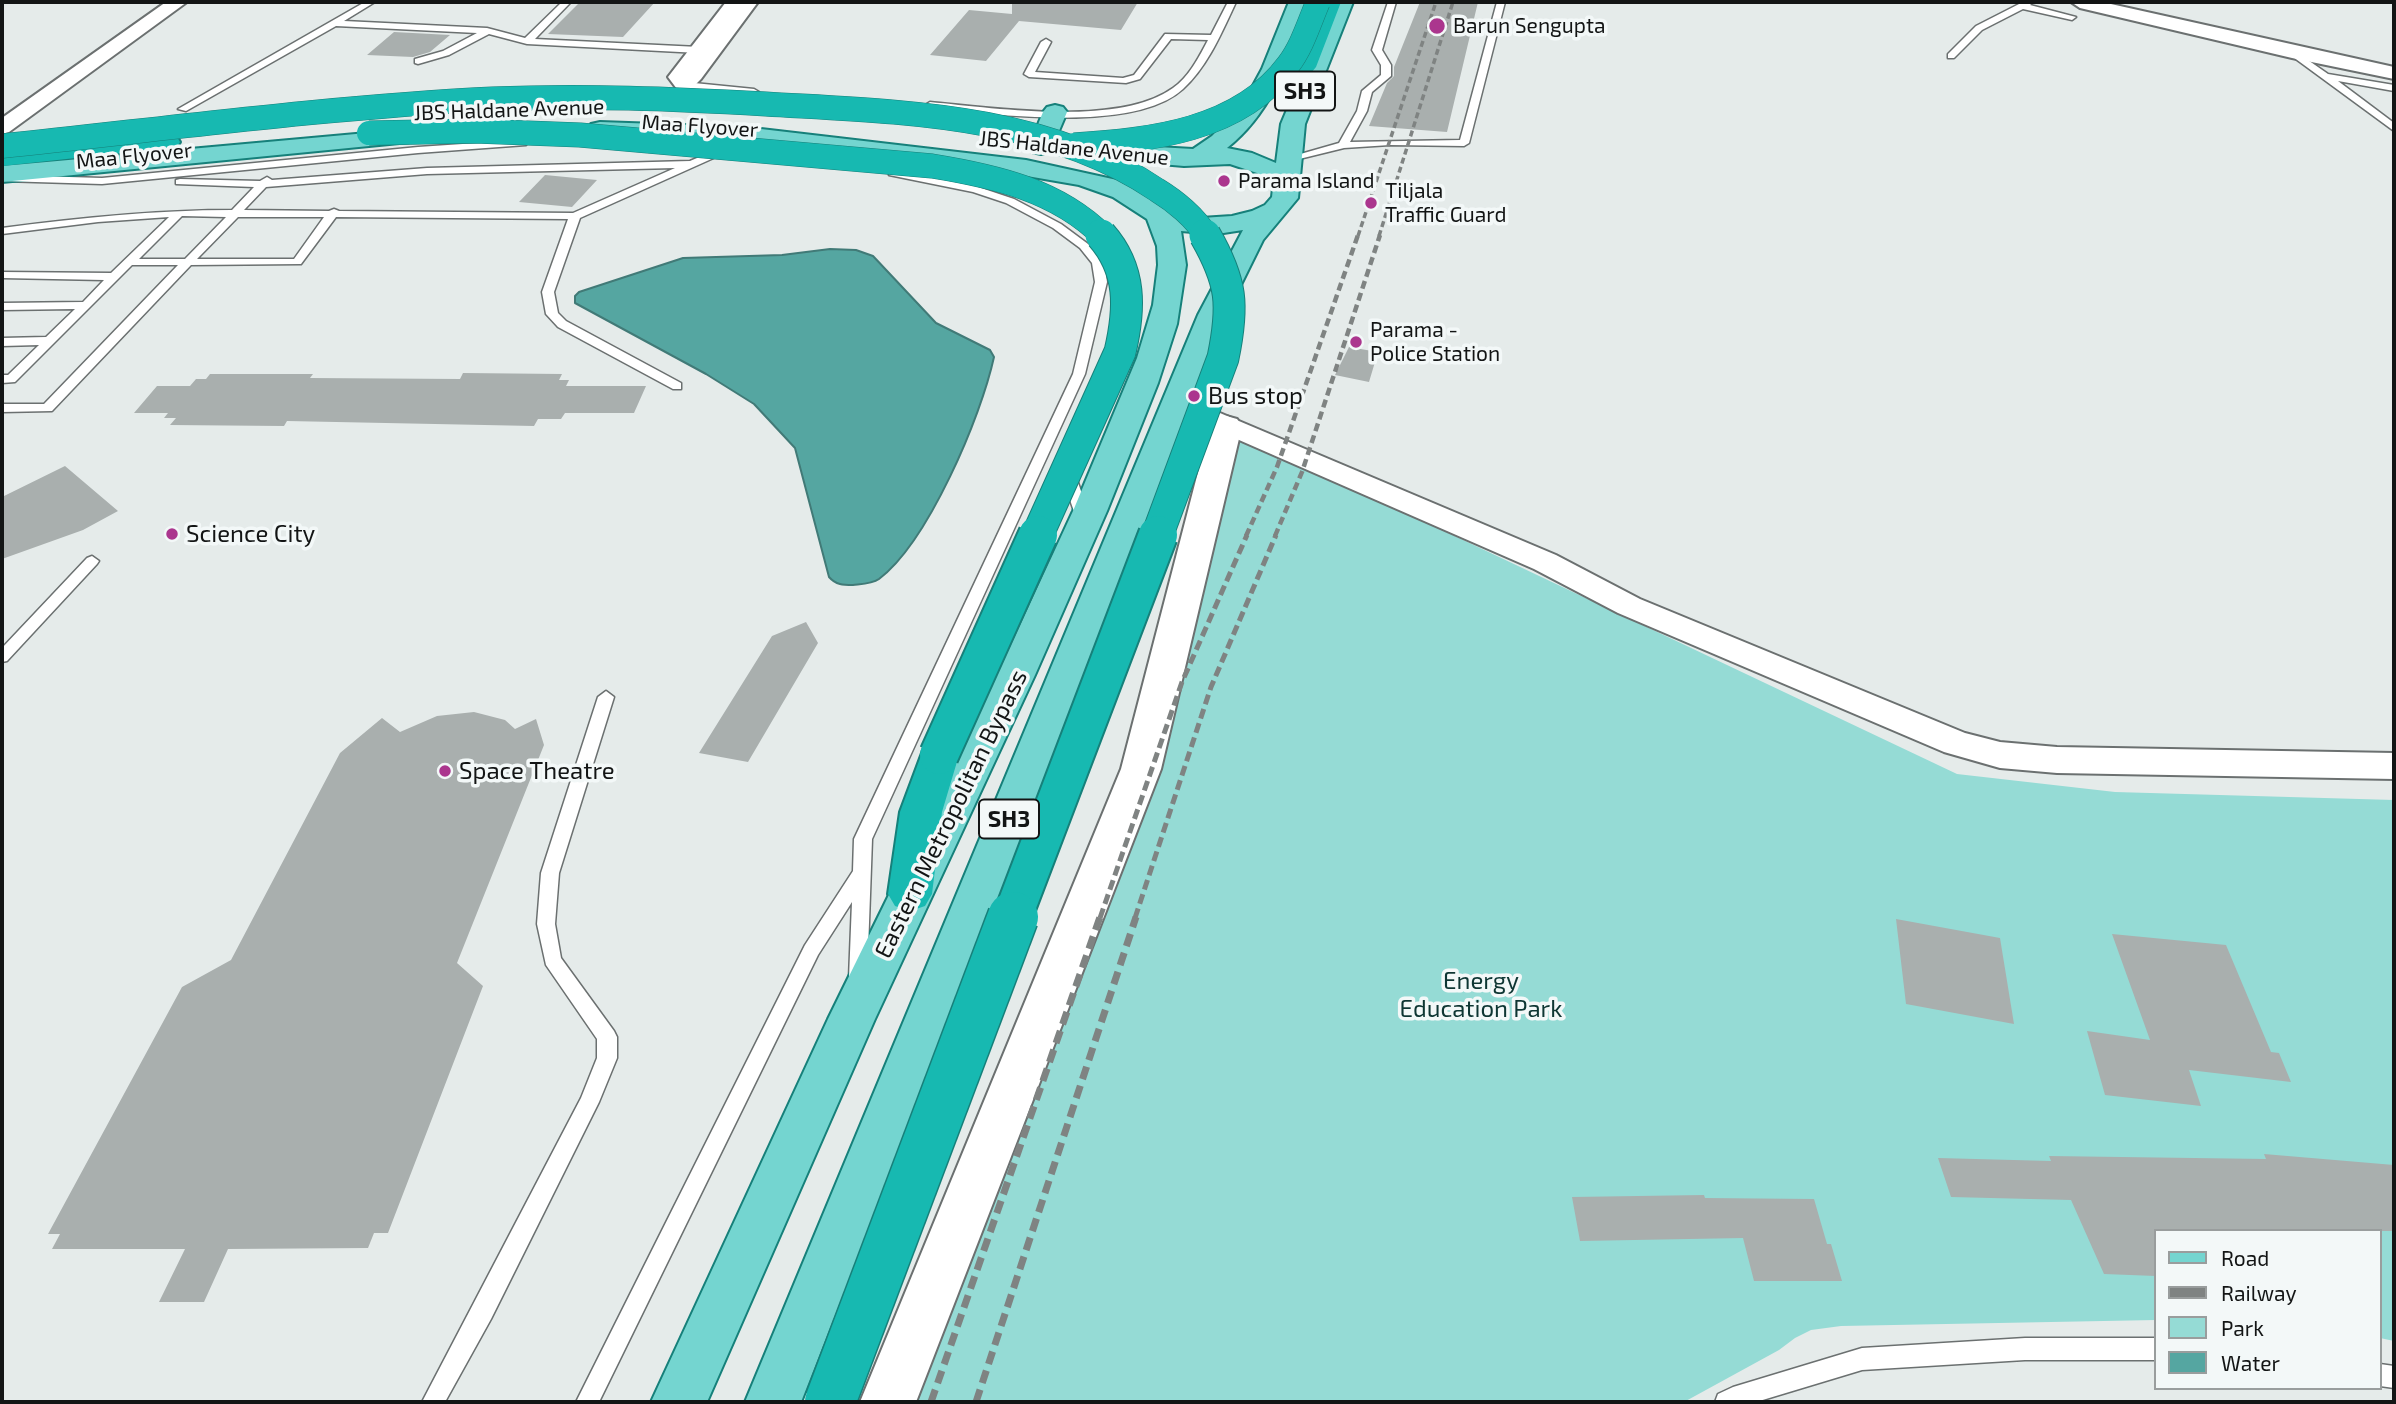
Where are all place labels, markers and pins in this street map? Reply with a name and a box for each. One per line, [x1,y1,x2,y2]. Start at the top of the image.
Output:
place label: Barun Sengupta [1453,13,1605,39]
marker: Barun Sengupta [1427,16,1447,36]
place label: Parama Island [1238,168,1375,194]
marker: Parama Island [1216,173,1232,189]
place label: Tiljala Traffic Guard [1385,178,1507,228]
marker: Tiljala Traffic Guard [1363,195,1379,211]
place label: Parama - Police Station [1370,317,1500,367]
marker: Parama - Police Station [1348,334,1364,350]
place label: Bus stop [1208,382,1303,410]
marker: Bus stop [1186,388,1202,404]
place label: Science City [186,520,315,548]
marker: Science City [164,526,180,542]
place label: Space Theatre [459,757,615,785]
marker: Space Theatre [437,763,453,779]

